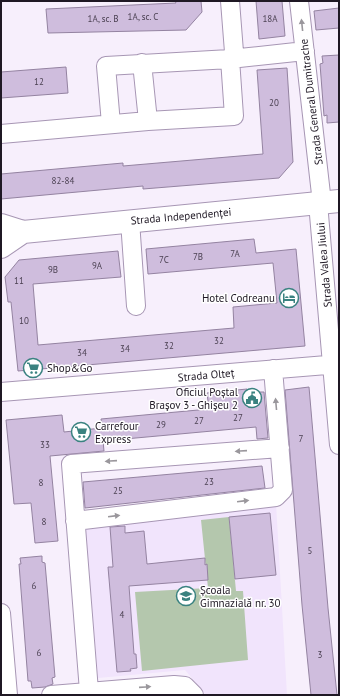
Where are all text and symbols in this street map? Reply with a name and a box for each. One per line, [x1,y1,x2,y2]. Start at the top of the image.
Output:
house number: 1A, sc. C [128,11,158,22]
house number: 1A, sc. B [88,13,118,24]
house number: 18A [262,13,278,24]
one-way arrow [299,19,305,31]
street label: Strada General Dumitrache [296,38,326,166]
house number: 12 [34,76,44,87]
house number: 20 [269,97,279,108]
house number: 82-84 [52,175,75,186]
street label: Strada Independenței [130,205,232,227]
street label: Strada Valea Jiului [313,222,335,308]
house number: 7A [230,248,241,259]
house number: 7B [193,251,203,262]
house number: 7C [159,254,169,265]
house number: 9A [92,260,103,271]
house number: 9B [48,264,58,275]
house number: 11 [14,275,24,286]
hotel icon: Hotel Codreanu [278,287,300,309]
place label: Hotel Codreanu [202,291,275,305]
house number: 10 [19,315,29,326]
house number: 32 [214,335,224,346]
house number: 32 [164,340,174,351]
house number: 34 [120,343,130,354]
house number: 34 [77,347,87,358]
supermarket icon: Shop&Go [22,357,44,379]
place label: Shop&Go [47,361,92,375]
street label: Strada Olteț [177,366,235,384]
place label: Oficiul Poștal Braşov 3 - Ghişeu 2 [149,385,239,412]
public building icon: Oficiul Poștal Braşov 3 - Ghişeu 2 [241,387,263,409]
one-way arrow [273,398,280,410]
house number: 27 [233,412,243,423]
house number: 27 [194,415,204,426]
place label: Carrefour Express [95,419,139,446]
house number: 29 [156,419,166,430]
supermarket icon: Carrefour Express [70,421,92,443]
house number: 7 [299,433,304,444]
house number: 33 [40,439,50,450]
one-way arrow [235,447,247,454]
one-way arrow [105,457,117,464]
house number: 23 [204,476,214,487]
house number: 8 [39,477,44,488]
house number: 25 [113,485,123,496]
one-way arrow [237,498,249,504]
one-way arrow [108,513,120,520]
house number: 8 [42,516,47,527]
house number: 5 [308,545,313,556]
house number: 6 [32,580,37,591]
place label: Școala Gimnazială nr. 30 [200,583,281,610]
school or university icon: Școala Gimnazială nr. 30 [175,585,197,607]
house number: 4 [120,609,125,620]
house number: 6 [37,647,42,658]
house number: 3 [318,649,323,660]
one-way arrow [139,684,151,691]

